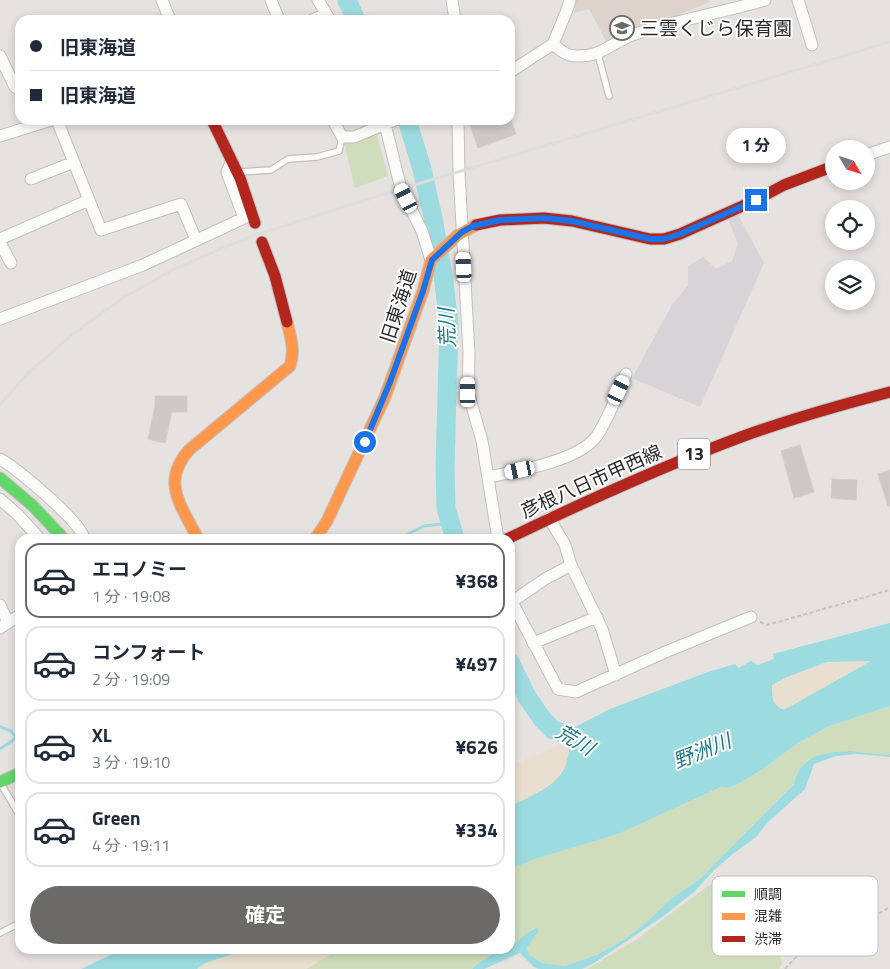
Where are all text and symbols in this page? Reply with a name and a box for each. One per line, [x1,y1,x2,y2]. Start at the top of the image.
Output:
place label: 三雲くじら保育園 [640,13,792,42]
school or university icon: 三雲くじら保育園 [609,15,635,41]
text: 旧東海道 [60,32,136,61]
text: 旧東海道 [60,80,136,109]
callout: 1 分 [726,128,786,162]
text: 1 分 [742,133,770,157]
north arrow [825,140,875,190]
map controls [825,140,875,310]
car [392,181,419,215]
route end [745,189,767,211]
button: locate [825,200,875,250]
car [455,252,472,282]
button: layers [825,260,875,310]
street label: 旧東海道 [372,265,423,346]
water label: 荒川 [430,305,463,349]
car [605,373,632,407]
car [460,377,475,407]
route start [354,431,376,453]
street label: 彦根八日市甲西線 [515,436,666,525]
road number: 13 [678,438,710,469]
car [503,460,536,480]
text: エコノミー [92,554,187,583]
icon: car [32,558,77,603]
text: ¥368 [455,566,498,595]
text: 1 分 · 19:08 [92,584,170,608]
text: コンフォート [92,637,205,666]
icon: car [32,641,77,686]
text: ¥497 [455,649,498,678]
text: 2 分 · 19:09 [92,667,170,691]
water label: 荒川 [550,716,602,764]
text: XL [92,720,112,749]
icon: car [32,724,77,769]
water label: 野洲川 [668,724,737,776]
text: ¥626 [455,732,498,761]
text: 3 分 · 19:10 [92,750,170,774]
text: Green [92,803,141,832]
icon: car [32,807,77,852]
text: ¥334 [455,815,498,844]
text: 4 分 · 19:11 [92,833,170,857]
legend [712,876,878,956]
text: 順調 [754,883,782,904]
button: 確定 [30,886,500,944]
text: 混雑 [754,905,782,926]
text: 渋滞 [754,928,782,949]

